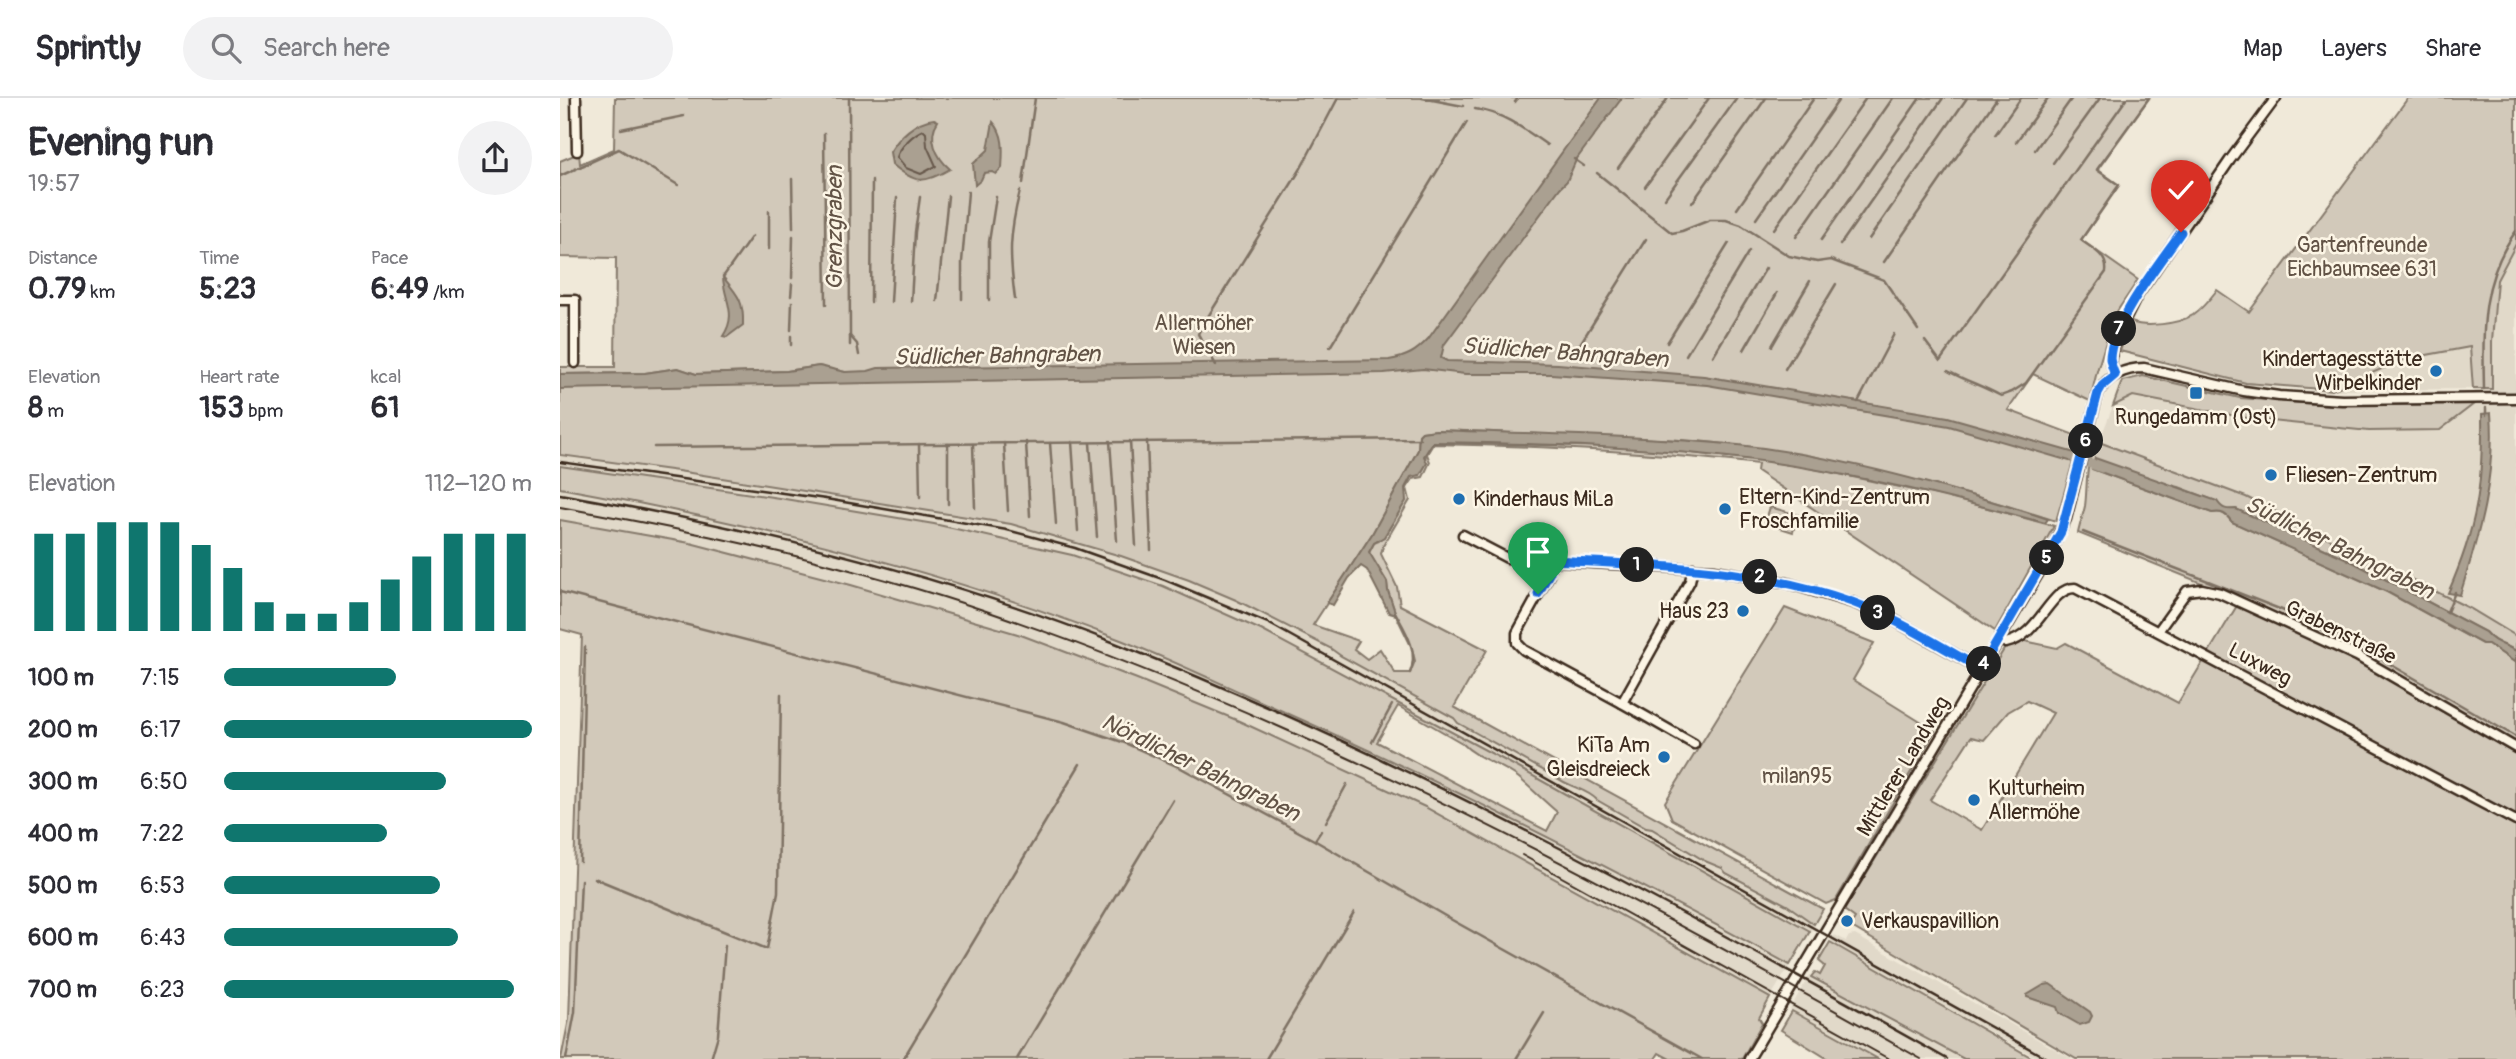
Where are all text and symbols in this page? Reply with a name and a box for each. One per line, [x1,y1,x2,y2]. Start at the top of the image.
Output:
search box [183,17,673,80]
text: Sprintly [35,28,141,69]
icon: search [207,29,245,67]
text: Search here [263,32,390,64]
text: Map [2243,34,2283,63]
text: Layers [2321,34,2387,63]
text: Share [2425,34,2481,63]
text: Evening run [28,119,214,167]
button: share [458,121,532,195]
pin [2151,160,2211,232]
water label: Grenzgraben [820,165,849,290]
text: 19:57 [28,169,80,198]
icon: check [2162,171,2200,209]
park label: Gartenfreunde Eichbaumsee 631 [2287,232,2437,283]
text: Distance [28,246,97,270]
text: Time [199,246,239,270]
text: Pace [371,246,408,270]
text: 0.79 [28,270,86,307]
text: 5:23 [199,270,256,307]
text: 6:49 [371,270,429,307]
text: km [86,280,115,304]
text: /km [429,280,465,304]
park label: Allermöher Wiesen [1154,310,1254,361]
pin: 7 [2102,312,2136,346]
text: 7 [2113,316,2124,340]
water label: Südlicher Bahngraben [1461,331,1670,374]
water label: Südlicher Bahngraben [894,339,1101,372]
place label: Kindertagesstätte Wirbelkinder [2262,346,2423,397]
marker: Kindertagesstätte Wirbelkinder [2428,363,2444,379]
text: Elevation [28,365,100,389]
text: Heart rate [199,365,279,389]
text: kcal [371,365,402,389]
marker: Rungedamm (Ost) [2188,385,2204,401]
text: 8 [28,389,43,426]
text: 153 [199,389,244,426]
text: 61 [371,389,400,426]
text: m [43,399,64,423]
text: bpm [244,399,283,423]
place label: Rungedamm (Ost) [2115,404,2277,431]
pin: 6 [2068,424,2104,458]
text: 6 [2080,428,2091,452]
place label: Fliesen-Zentrum [2285,462,2437,489]
marker: Fliesen-Zentrum [2263,467,2279,483]
text: Elevation [28,469,116,498]
text: 112–120 m [425,469,532,498]
place label: Eltern-Kind-Zentrum Froschfamilie [1739,484,1930,535]
place label: Kinderhaus MiLa [1473,486,1614,513]
water label: Südlicher Bahngraben [2241,489,2440,606]
marker: Kinderhaus MiLa [1451,491,1467,507]
marker: Eltern-Kind-Zentrum Froschfamilie [1717,501,1733,517]
pin [1508,522,1568,594]
icon: arrive [1519,533,1557,571]
pin: 5 [2030,540,2064,575]
text: 5 [2041,545,2052,569]
pin: 1 [1620,547,1654,582]
text: 1 [1633,552,1640,576]
pin: 2 [1742,560,1778,594]
text: 2 [1754,564,1765,588]
street label: Grabenstraße [2281,594,2401,671]
pin: 3 [1860,596,1896,630]
place label: Haus 23 [1659,598,1729,625]
text: 3 [1872,600,1883,624]
marker: Haus 23 [1735,603,1751,619]
street label: Luxweg [2223,637,2296,692]
pin: 4 [1966,646,2002,682]
text: 4 [1978,651,1989,675]
text: 100 m [28,663,94,692]
text: 7:15 [140,663,180,692]
street label: Mittlerer Landweg [1851,691,1956,841]
water label: Nördlicher Bahngraben [1097,707,1305,828]
text: 200 m [28,715,98,744]
text: 6:17 [140,715,181,744]
place label: KiTa Am Gleisdreieck [1547,732,1650,783]
marker: KiTa Am Gleisdreieck [1656,749,1672,765]
park label: milan95 [1762,763,1832,790]
text: 300 m [28,767,98,796]
text: 6:50 [140,767,188,796]
place label: Kulturheim Allermöhe [1988,775,2085,826]
marker: Kulturheim Allermöhe [1966,792,1982,808]
text: 400 m [28,819,98,848]
text: 7:22 [140,819,184,848]
text: 500 m [28,871,97,900]
text: 6:53 [140,871,185,900]
place label: Verkauspavillion [1861,908,1999,935]
marker: Verkauspavillion [1839,913,1855,929]
text: 600 m [28,923,98,952]
text: 6:43 [140,923,186,952]
text: 700 m [28,975,97,1004]
text: 6:23 [140,975,185,1004]

